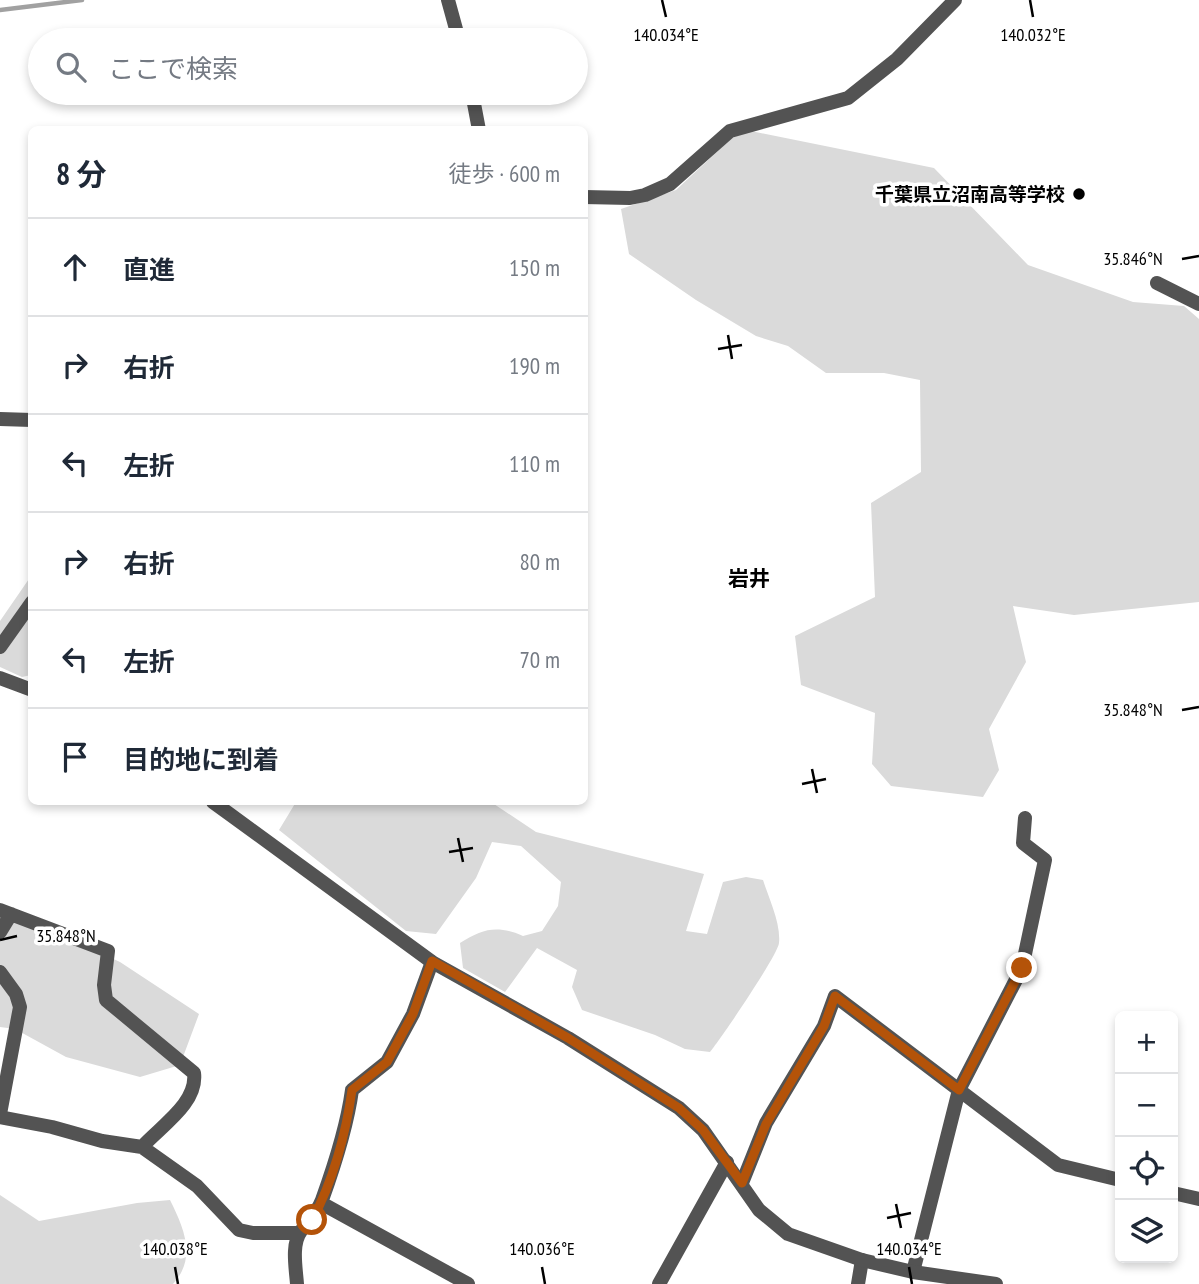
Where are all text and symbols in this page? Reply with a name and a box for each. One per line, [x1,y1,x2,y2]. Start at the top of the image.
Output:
text: 140.034°E [633,23,699,46]
text: 140.032°E [1000,23,1066,46]
search box [28,28,588,105]
icon: search [52,48,90,86]
text: ここで検索 [108,52,238,85]
text: 8 分 [56,154,107,193]
text: 徒歩 · 600 m [448,159,560,188]
place label: 千葉県立沼南高等学校 [875,182,1065,206]
marker: 千葉県立沼南高等学校 [1071,186,1087,202]
text: 35.846°N [1103,247,1163,270]
icon: ahead [56,248,94,286]
text: 直進 [123,253,175,286]
text: 150 m [509,253,560,282]
icon: right [56,346,94,384]
text: 右折 [123,351,175,384]
text: 190 m [509,351,560,380]
icon: left [56,444,94,482]
text: 左折 [123,449,175,482]
text: 110 m [509,449,560,478]
icon: right [56,542,94,580]
text: 右折 [123,547,175,580]
text: 80 m [519,547,560,576]
district label: 岩井 [728,565,770,592]
icon: left [56,640,94,678]
text: 左折 [123,645,175,678]
text: 70 m [519,645,560,674]
text: 35.848°N [1103,698,1163,721]
icon: arrive [56,738,94,776]
text: 目的地に到着 [123,743,279,776]
text: 35.848°N [36,924,96,947]
route end [1006,952,1037,983]
map controls [1115,1011,1178,1263]
button: + [1115,1011,1178,1074]
button: − [1115,1074,1178,1137]
button: locate [1115,1137,1178,1200]
button: layers [1115,1200,1178,1263]
route start [296,1204,327,1235]
text: 140.038°E [142,1237,208,1260]
text: 140.036°E [509,1237,575,1260]
text: 140.034°E [876,1237,942,1260]

